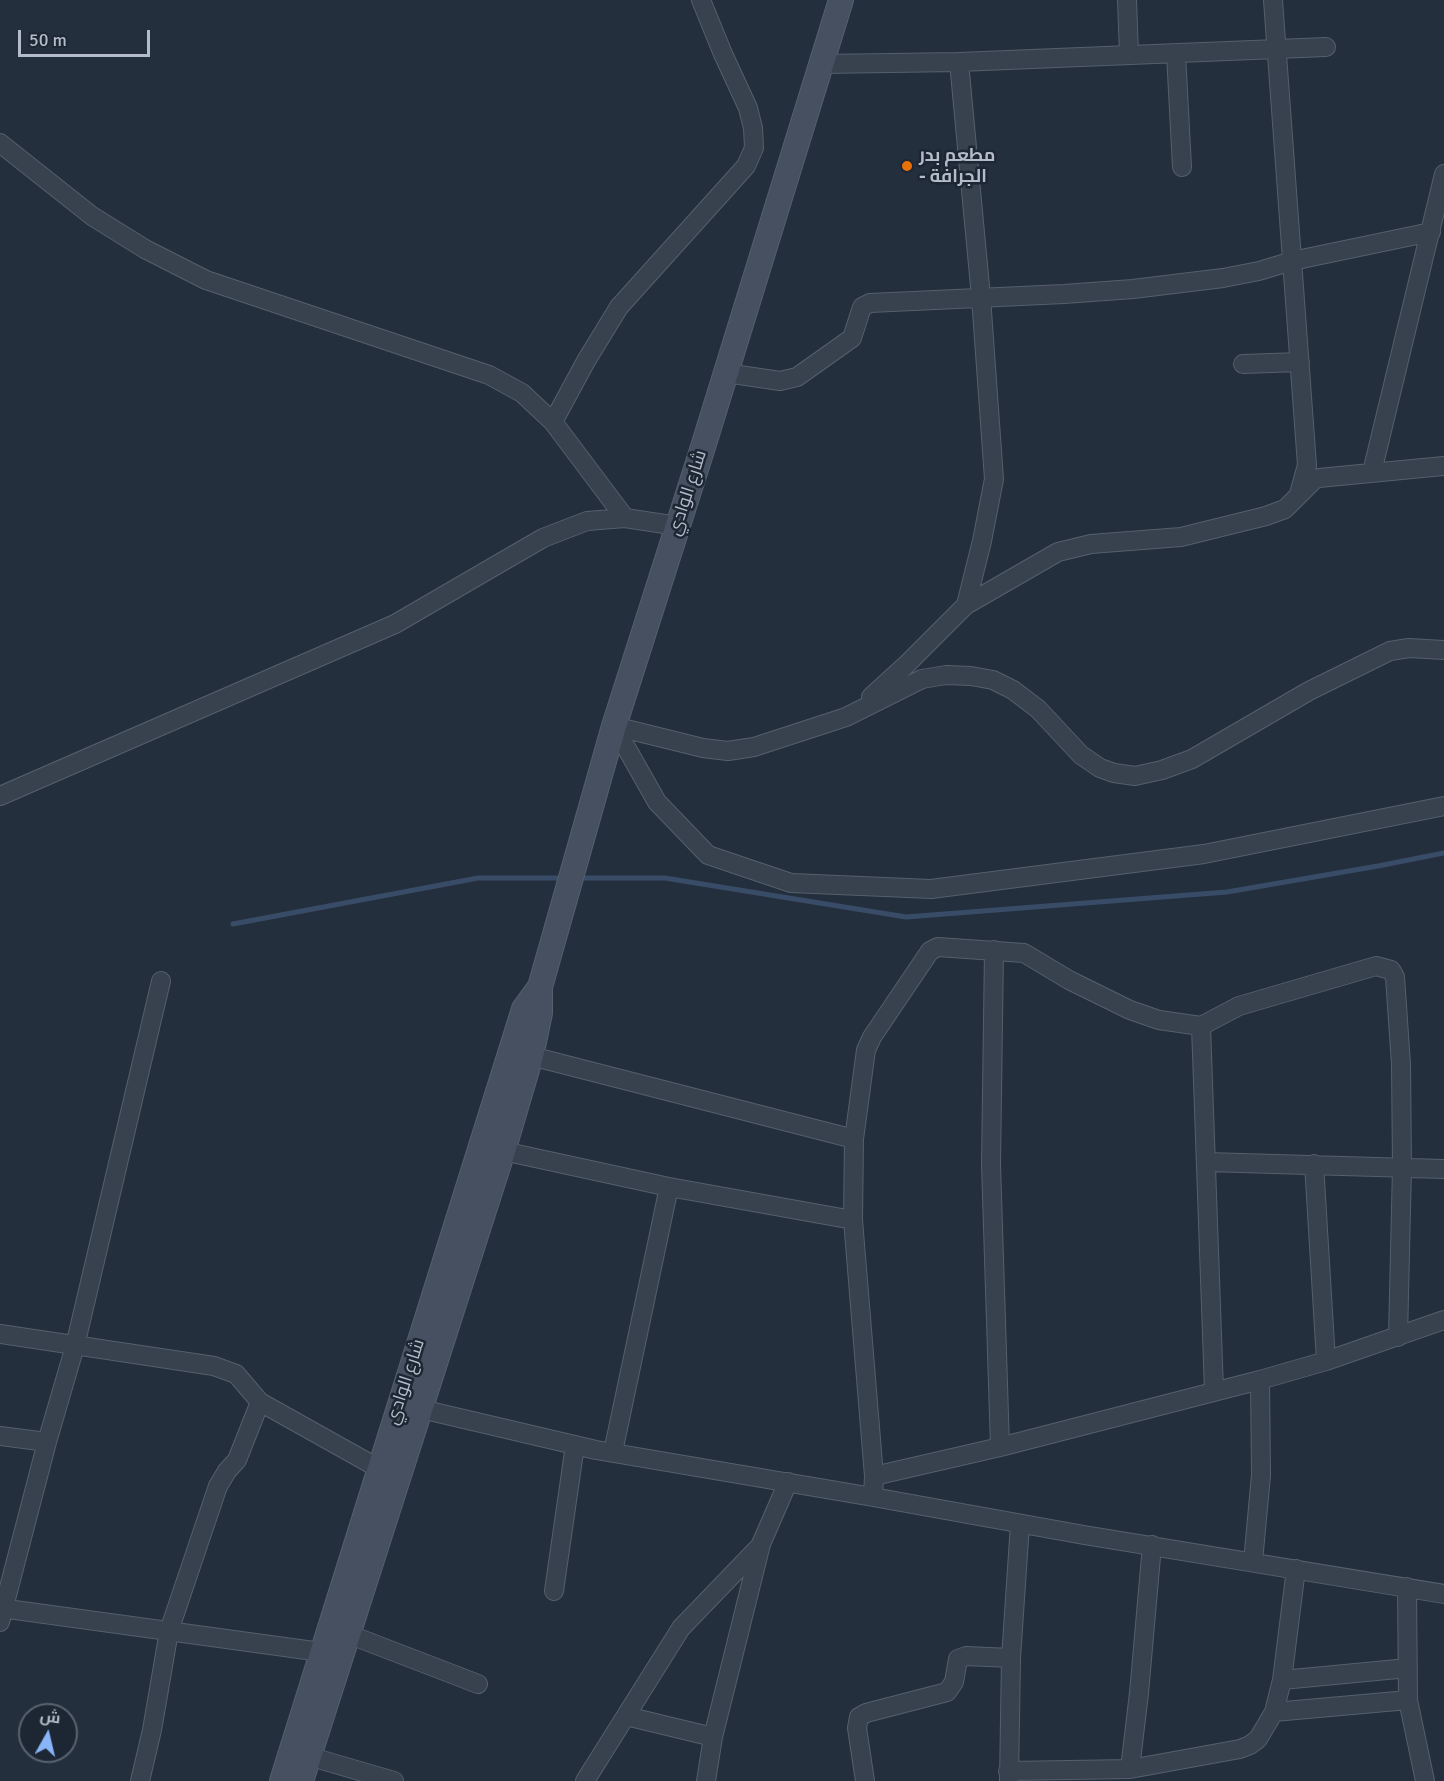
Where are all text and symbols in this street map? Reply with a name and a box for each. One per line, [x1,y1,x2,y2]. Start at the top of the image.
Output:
scale bar [21,18,153,56]
text: 50 m [29,29,67,51]
place label: مطعم بدر - الجرافة [919,145,995,188]
marker: مطعم بدر - الجرافة [900,159,914,173]
street label: شارع الوادي [664,447,712,539]
street label: شارع الوادي [382,1336,430,1428]
north arrow [18,1703,78,1763]
text: ش [39,1706,62,1728]

